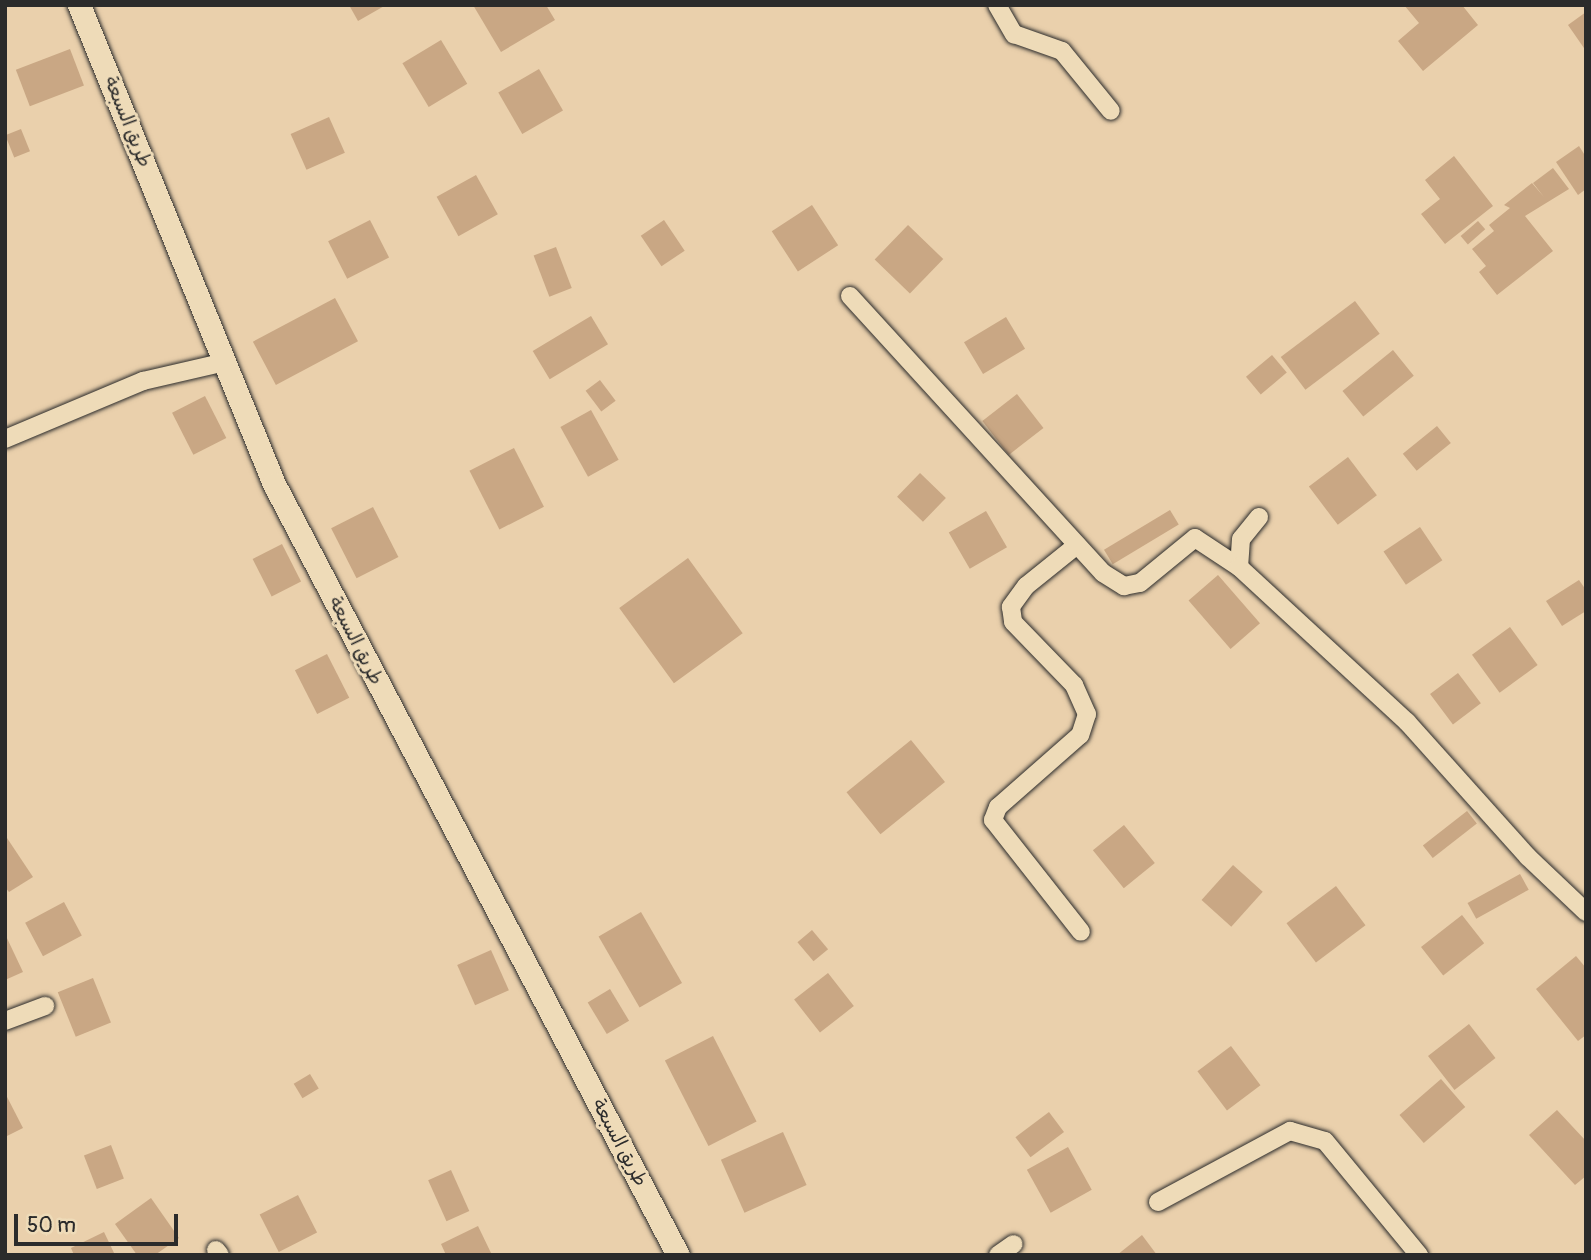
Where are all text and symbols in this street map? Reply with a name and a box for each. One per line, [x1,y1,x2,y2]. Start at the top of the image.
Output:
street label: طريق السبعة [98,73,156,171]
street label: طريق السبعة [323,593,387,689]
street label: طريق السبعة [586,1095,652,1191]
scale bar [18,1200,182,1244]
text: 50 m [27,1212,76,1239]

